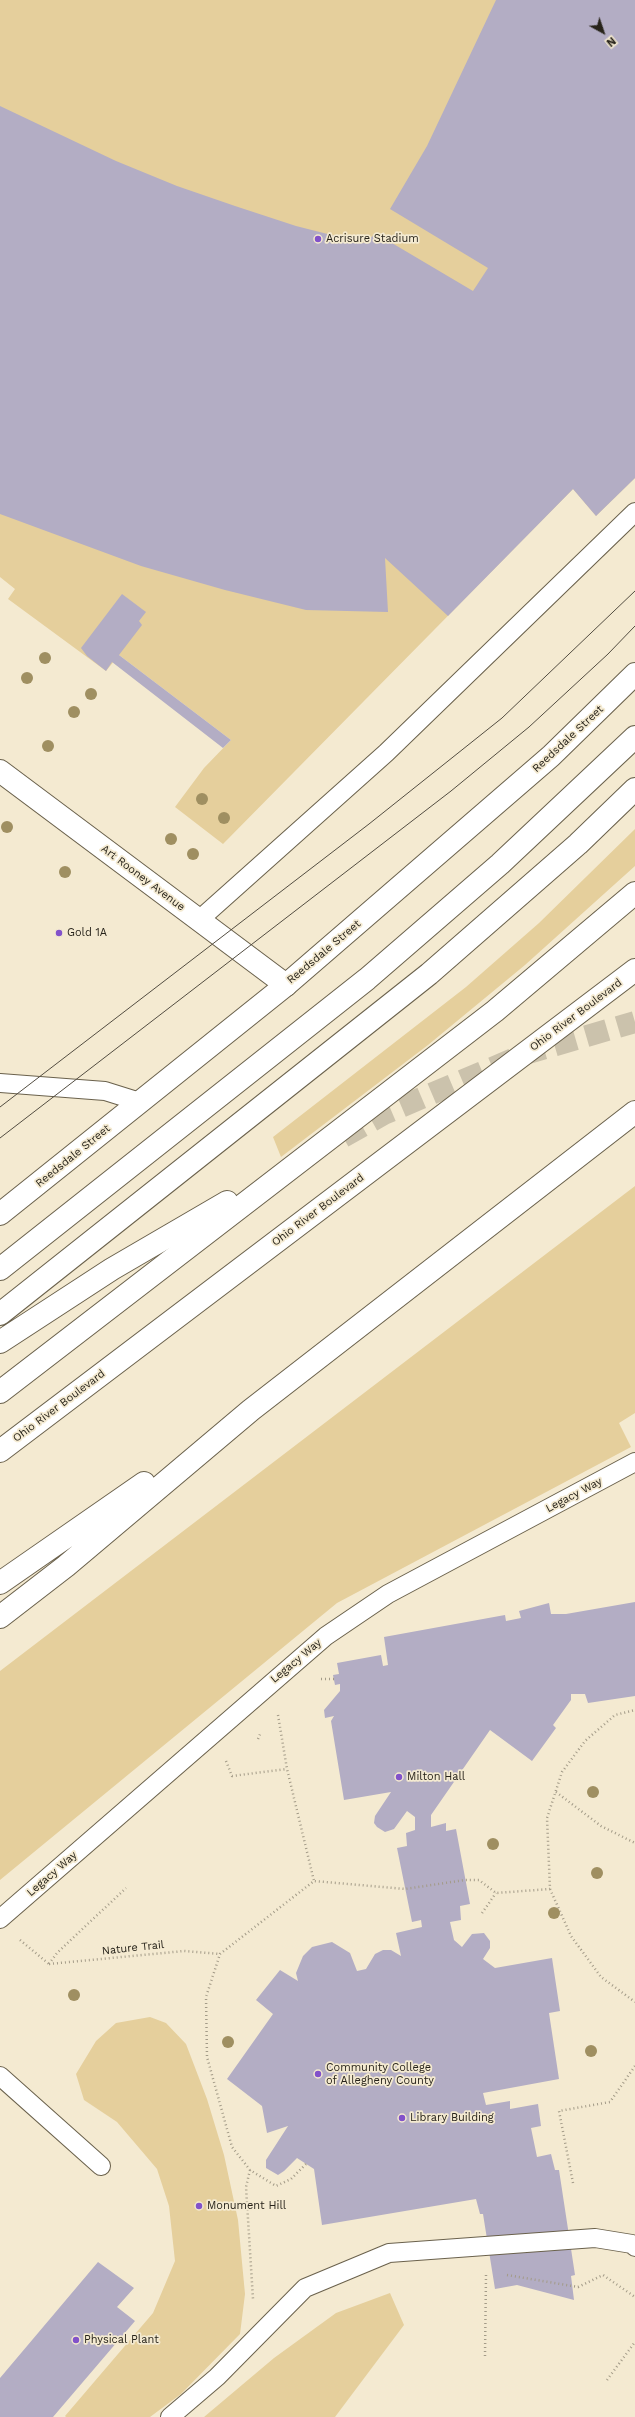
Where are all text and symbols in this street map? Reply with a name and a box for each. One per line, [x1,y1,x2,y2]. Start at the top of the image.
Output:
north arrow [583,12,623,52]
text: N [604,34,618,49]
place label: Acrisure Stadium [326,232,419,246]
marker: Acrisure Stadium [313,234,323,244]
street label: Reedsdale Street [530,703,606,775]
street label: Art Rooney Avenue [99,842,187,914]
street label: Reedsdale Street [284,917,364,987]
place label: Gold 1A [67,926,107,940]
marker: Gold 1A [54,928,64,938]
street label: Ohio River Boulevard [527,976,625,1054]
street label: Reedsdale Street [33,1122,113,1190]
street label: Ohio River Boulevard [269,1171,367,1249]
street label: Ohio River Boulevard [10,1367,108,1445]
street label: Legacy Way [544,1475,604,1515]
street label: Legacy Way [268,1636,324,1686]
place label: Milton Hall [407,1770,465,1784]
marker: Milton Hall [394,1772,404,1782]
street label: Legacy Way [24,1849,80,1899]
street label: Nature Trail [101,1938,165,1958]
place label: Community College of Allegheny County [326,2061,434,2087]
marker: Community College of Allegheny County [313,2069,323,2079]
place label: Library Building [410,2111,494,2125]
marker: Library Building [397,2113,407,2123]
place label: Monument Hill [207,2199,286,2213]
marker: Monument Hill [194,2201,204,2211]
place label: Physical Plant [84,2333,159,2347]
marker: Physical Plant [71,2335,81,2345]

